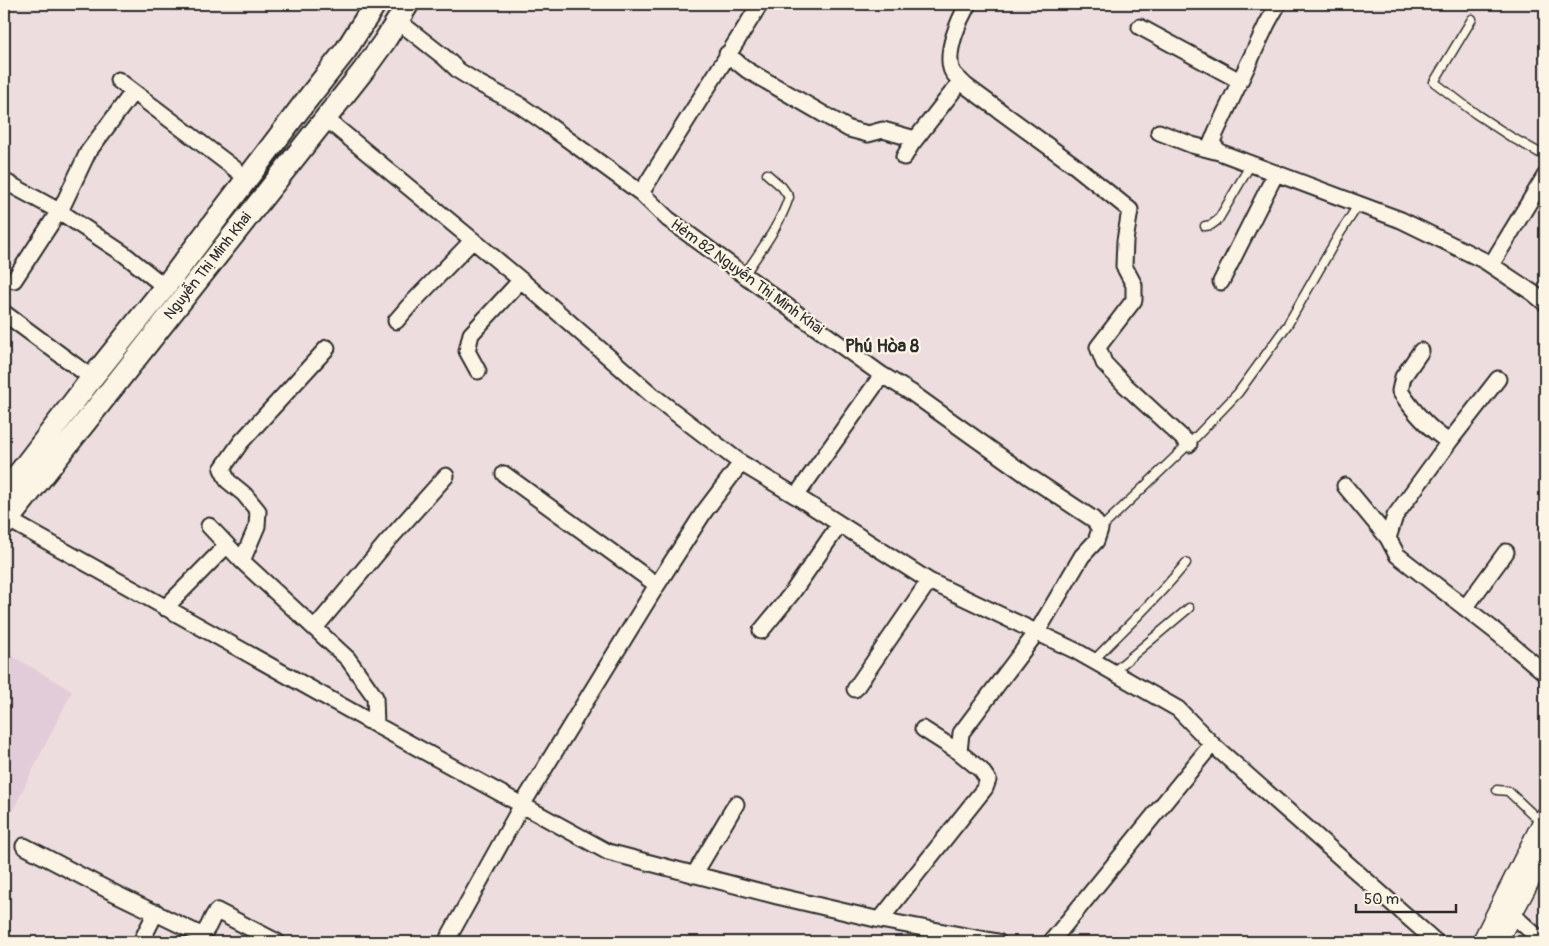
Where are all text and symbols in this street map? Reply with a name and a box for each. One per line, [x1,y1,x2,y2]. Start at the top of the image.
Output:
street label: Nguyễn Thị Minh Khai [160,208,256,324]
street label: Hẻm 82 Nguyễn Thị Minh Khai [667,215,828,339]
district label: Phú Hòa 8 [845,335,919,358]
scale bar [1356,881,1456,913]
text: 50 m [1364,890,1399,909]

